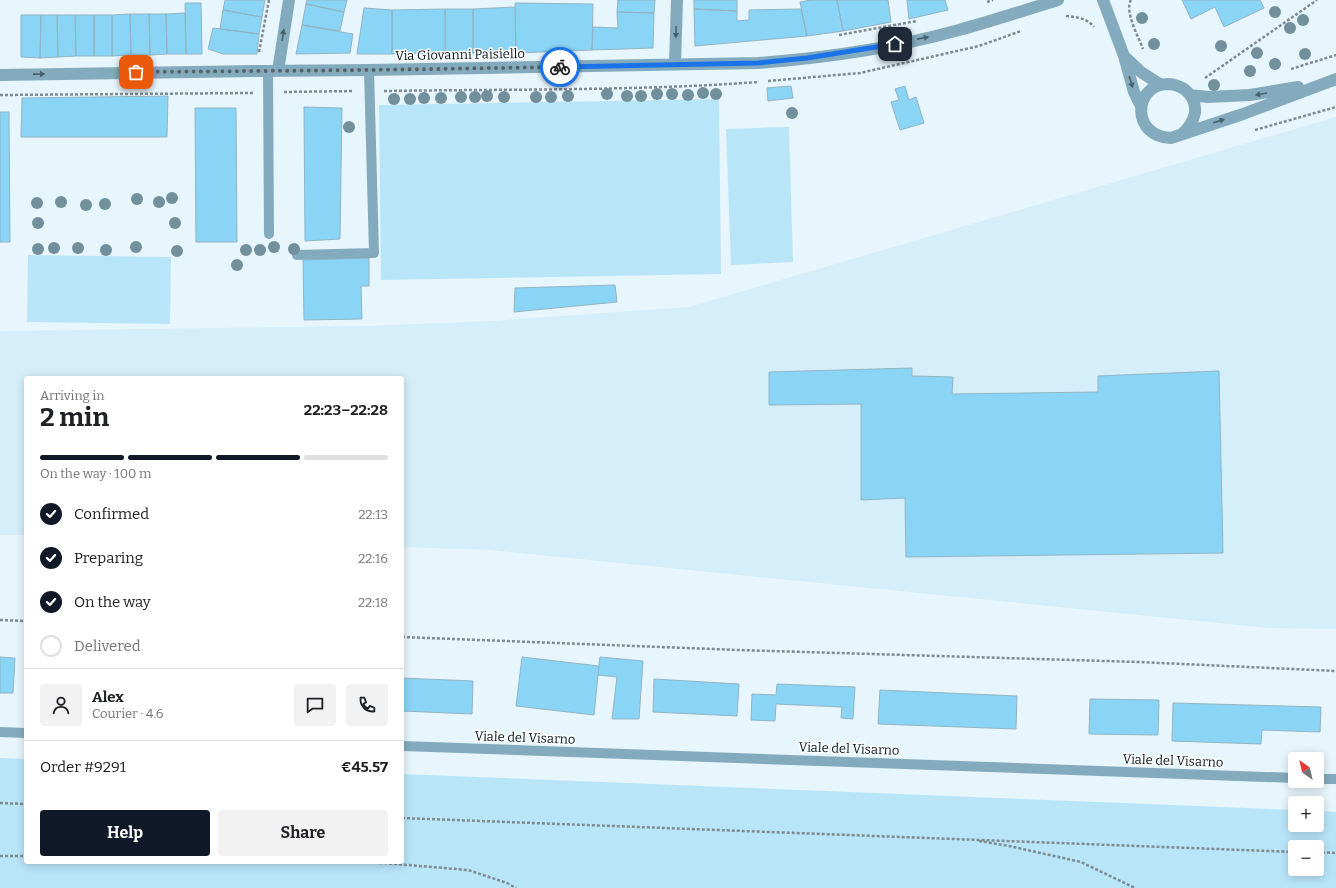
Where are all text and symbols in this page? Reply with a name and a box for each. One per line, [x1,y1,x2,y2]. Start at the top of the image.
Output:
one-way arrow [673,26,679,39]
pin [878,27,912,61]
one-way arrow [280,29,286,41]
icon: home [884,33,906,55]
one-way arrow [917,35,929,41]
street label: Via Giovanni Paisiello [395,46,525,63]
courier [540,47,580,87]
pin [119,55,153,89]
icon: bike [549,56,571,78]
icon: bag [125,61,147,83]
one-way arrow [33,71,46,77]
one-way arrow [1128,76,1134,88]
one-way arrow [1255,91,1267,97]
one-way arrow [1213,118,1225,124]
text: Arriving in [40,388,105,403]
text: 22:23–22:28 [304,401,388,419]
text: 2 min [40,402,109,433]
text: On the way · 100 m [40,466,151,481]
icon: check [40,503,62,525]
text: Confirmed [74,505,149,523]
text: 22:13 [358,507,388,522]
icon: check [40,547,62,569]
text: Preparing [74,549,143,567]
text: 22:16 [358,551,388,566]
icon: check [40,591,62,613]
text: On the way [74,593,151,611]
text: 22:18 [358,595,388,610]
text: Delivered [74,637,141,655]
button: person [40,684,82,726]
button: chat [294,684,336,726]
button: phone [346,684,388,726]
text: Alex [92,688,124,706]
text: Courier · 4.6 [92,706,164,721]
street label: Viale del Visarno [474,728,576,747]
street label: Viale del Visarno [798,739,900,758]
street label: Viale del Visarno [1122,751,1224,770]
north arrow [1288,752,1324,788]
map controls [1288,752,1324,876]
text: Order #9291 [40,758,126,776]
text: €45.57 [341,758,388,776]
button: + [1288,796,1324,832]
button: Help [40,810,210,856]
button: Share [218,810,388,856]
button: − [1288,840,1324,876]

